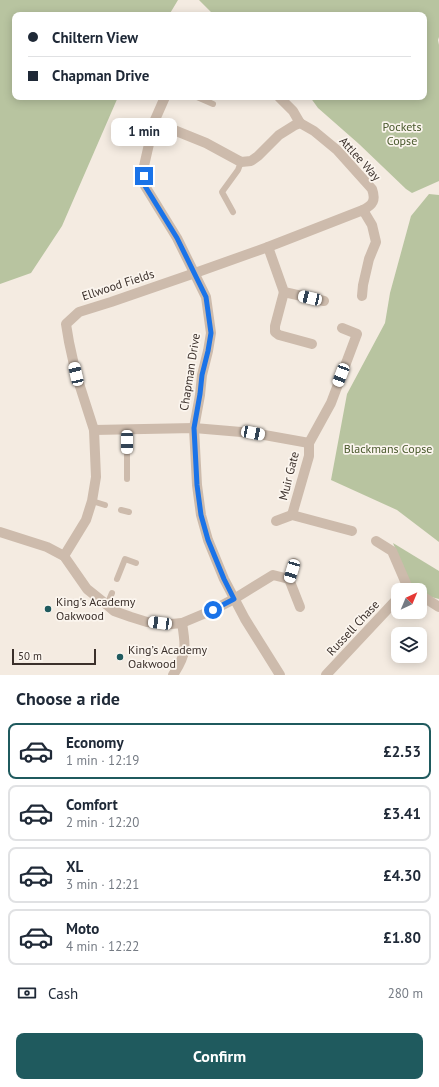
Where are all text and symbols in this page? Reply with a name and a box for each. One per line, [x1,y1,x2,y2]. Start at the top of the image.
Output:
text: Chiltern View [52,28,138,47]
text: Chapman Drive [52,66,149,85]
callout: 1 min [111,118,177,146]
park label: Pockets Copse [383,119,421,148]
text: 1 min [128,123,160,140]
street label: Attlee Way [337,133,384,184]
route end [135,167,153,185]
street label: Ellwood Fields [80,266,156,303]
car [297,289,323,307]
street label: Chapman Drive [176,332,203,412]
car [67,361,85,387]
car [331,362,351,388]
car [240,425,266,441]
car [121,430,133,454]
park label: Blackmans Copse [344,441,432,456]
street label: Muir Gate [275,450,302,502]
car [283,558,301,584]
north arrow [391,583,427,619]
map controls [391,583,427,663]
place label: King's Academy Oakwood [56,594,136,623]
street label: Russell Chase [323,597,382,659]
route start [204,601,222,619]
marker: King's Academy Oakwood [43,604,53,614]
car [147,616,173,630]
button: layers [391,627,427,663]
place label: King’s Academy Oakwood [128,642,208,671]
scale bar [12,647,96,666]
text: 50 m [18,649,42,663]
marker: King’s Academy Oakwood [115,652,125,662]
text: Choose a ride [16,687,120,710]
icon: car [18,733,54,769]
text: Economy [66,733,124,752]
text: £2.53 [383,742,421,761]
text: 1 min · 12:19 [66,752,139,769]
icon: car [18,795,54,831]
text: Comfort [66,795,118,814]
text: £3.41 [383,804,421,823]
text: 2 min · 12:20 [66,814,139,831]
icon: car [18,857,54,893]
text: XL [66,857,83,876]
text: £4.30 [383,866,421,885]
text: 3 min · 12:21 [66,876,139,893]
icon: car [18,919,54,955]
text: Moto [66,919,99,938]
text: £1.80 [383,928,421,947]
text: 4 min · 12:22 [66,938,139,955]
icon: cash [16,982,38,1004]
text: Cash [48,984,78,1003]
text: 280 m [388,985,423,1002]
button: Confirm [16,1033,423,1079]

